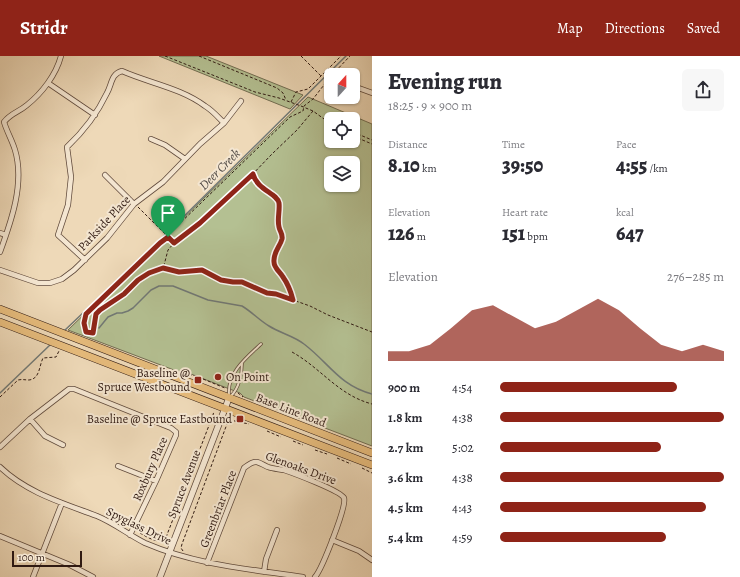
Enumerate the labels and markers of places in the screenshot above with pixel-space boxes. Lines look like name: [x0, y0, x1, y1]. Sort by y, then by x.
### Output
pin: [151, 196, 185, 237]
place label: Baseline @ Spruce Westbound: [98, 365, 191, 395]
place label: On Point: [226, 369, 269, 385]
marker: On Point: [213, 372, 223, 382]
marker: Baseline @ Spruce Westbound: [193, 375, 203, 385]
place label: Baseline @ Spruce Eastbound: [87, 411, 233, 427]
marker: Baseline @ Spruce Eastbound: [235, 414, 245, 424]

